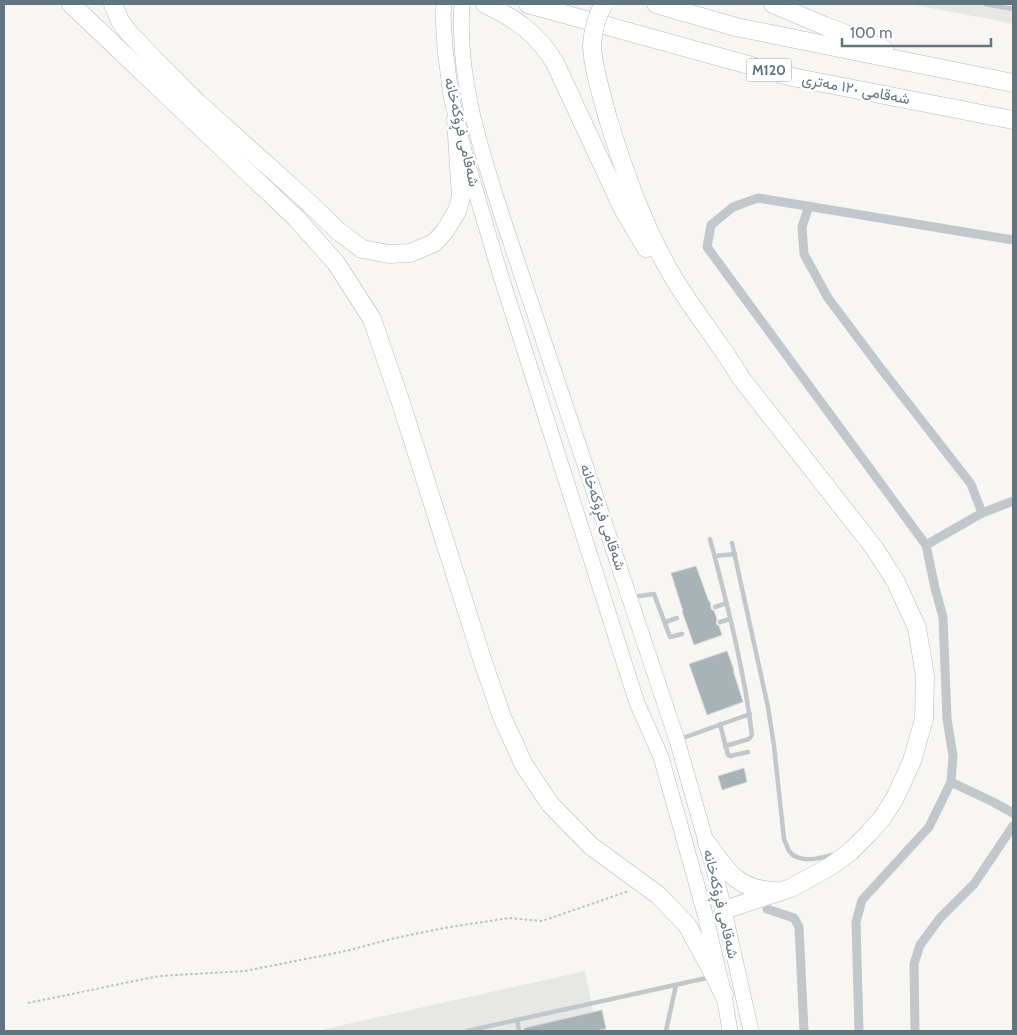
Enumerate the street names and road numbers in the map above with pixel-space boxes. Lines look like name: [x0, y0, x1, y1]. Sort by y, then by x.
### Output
road number: M120: [746, 58, 792, 82]
street label: شەقامی ١٢٠ مەتری: [800, 70, 912, 109]
street label: شەقامی فڕۆکەخانە: [438, 76, 483, 189]
street label: شەقامی فڕۆکەخانە: [573, 461, 630, 574]
street label: شەقامی فڕۆکەخانە: [697, 848, 742, 961]

